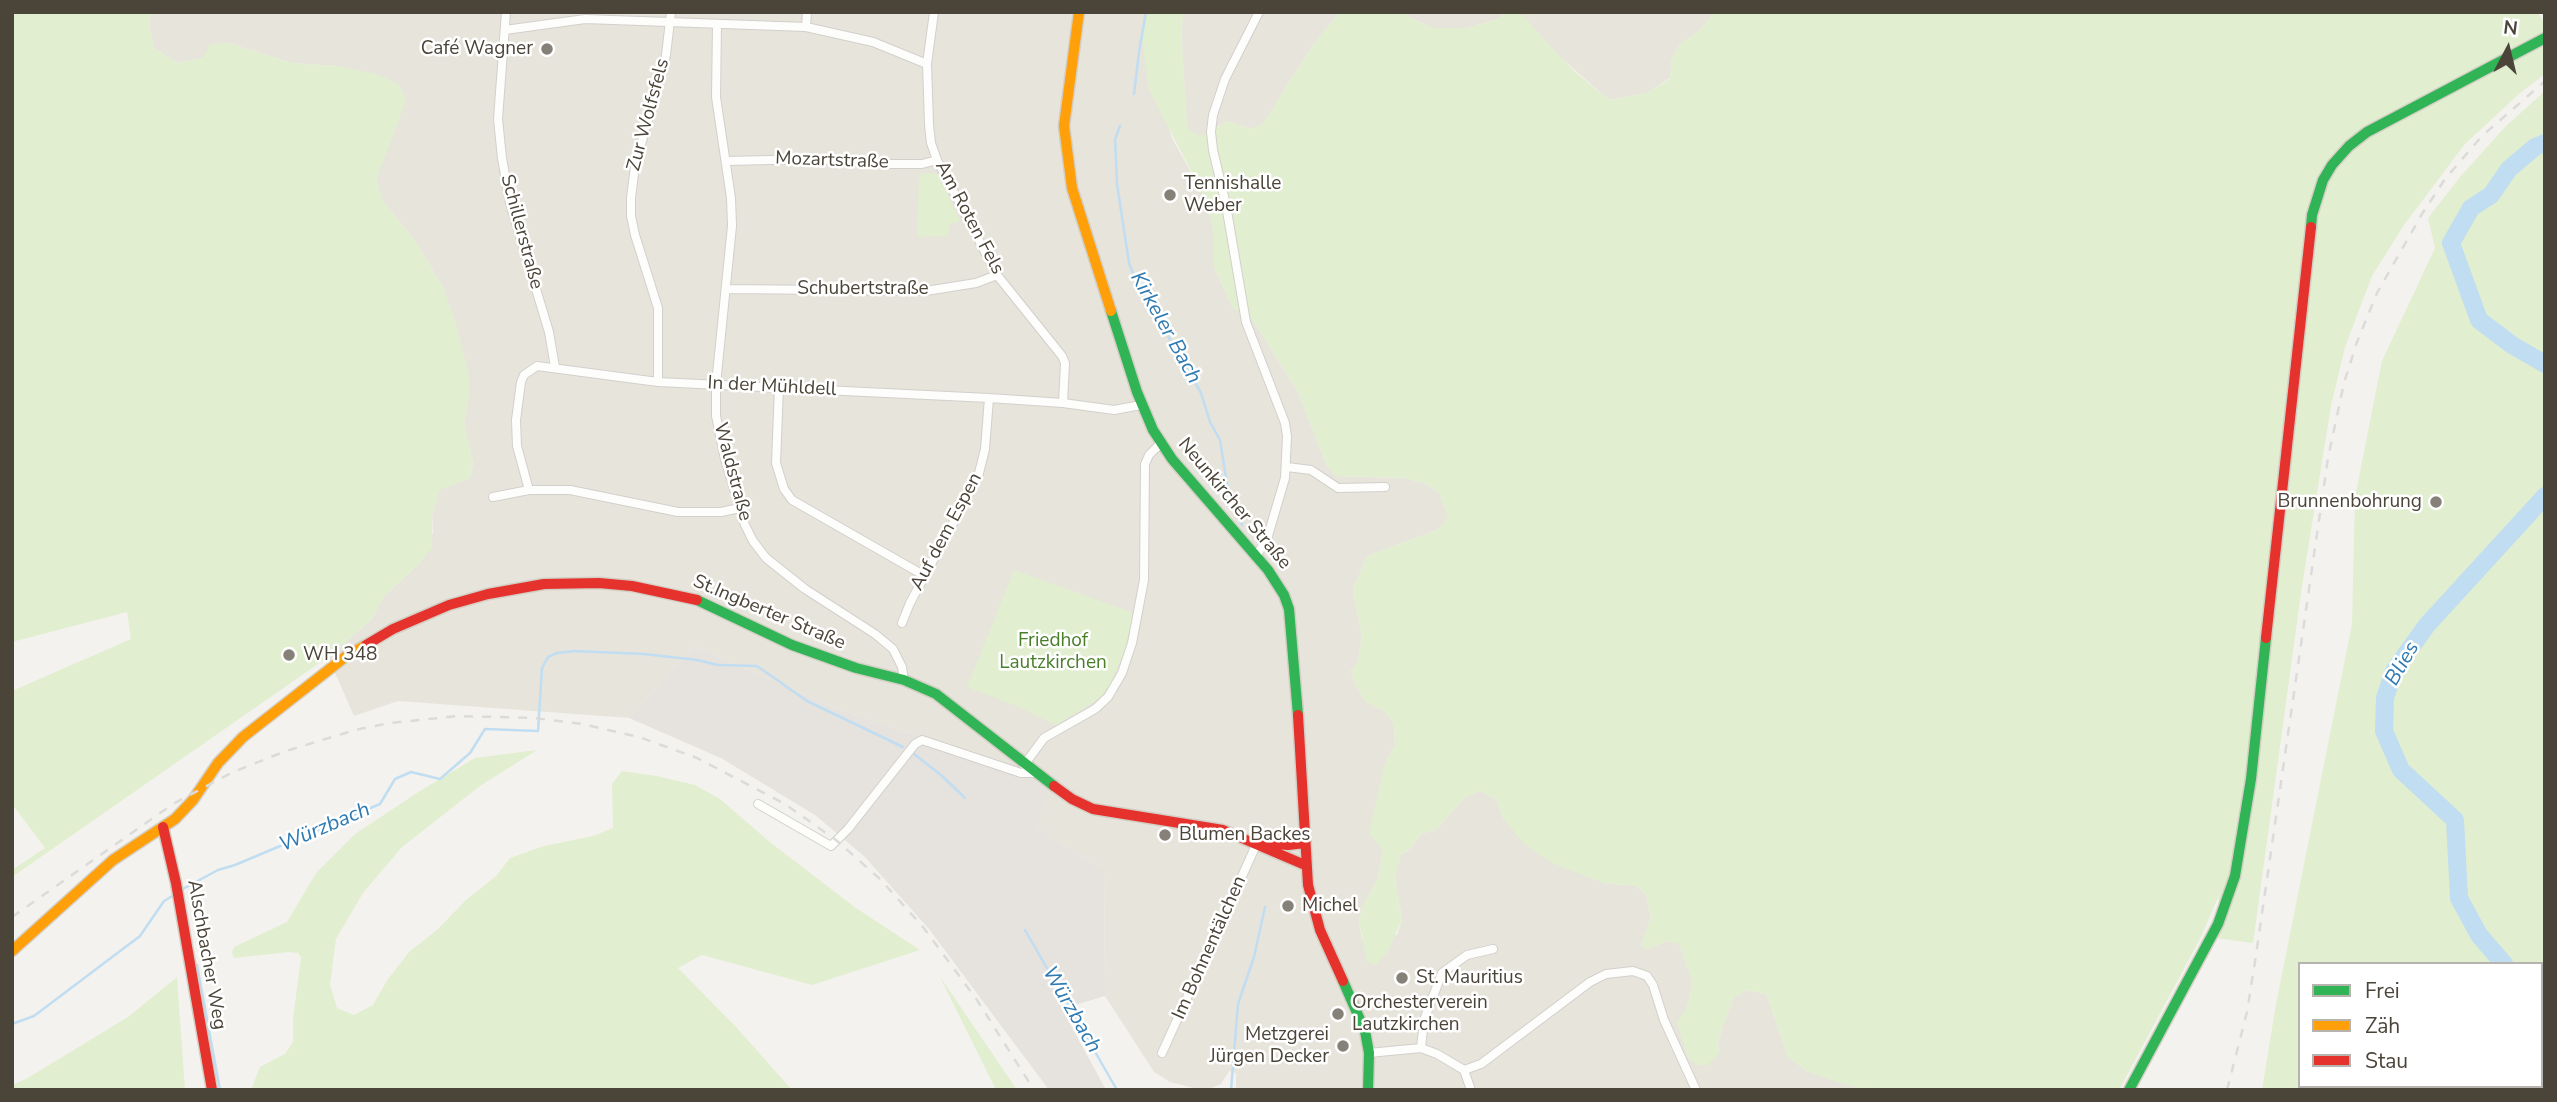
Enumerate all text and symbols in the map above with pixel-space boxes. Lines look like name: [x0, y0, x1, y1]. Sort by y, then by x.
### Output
north arrow: [2473, 14, 2543, 84]
text: N: [2502, 14, 2519, 42]
place label: Café Wagner: [421, 38, 533, 60]
marker: Café Wagner: [539, 41, 555, 57]
street label: Zur Wolfsfels: [623, 56, 675, 174]
street label: Mozartstraße: [775, 148, 889, 174]
street label: Am Roten Fels: [930, 157, 1008, 279]
street label: Schillerstraße: [495, 172, 547, 292]
place label: Tennishalle Weber: [1184, 173, 1281, 217]
marker: Tennishalle Weber: [1162, 187, 1178, 203]
water label: Kirkeler Bach: [1124, 268, 1206, 388]
street label: Schubertstraße: [797, 278, 929, 300]
street label: In der Mühldell: [707, 372, 837, 402]
street label: Waldstraße: [708, 420, 756, 524]
street label: Neunkircher Straße: [1172, 434, 1296, 574]
street label: Auf dem Espen: [906, 469, 988, 595]
place label: Brunnenbohrung: [2277, 491, 2422, 513]
marker: Brunnenbohrung: [2428, 494, 2444, 510]
street label: St.Ingberter Straße: [689, 571, 849, 655]
park label: Friedhof Lautzkirchen: [999, 630, 1107, 674]
water label: Blies: [2380, 638, 2426, 690]
place label: WH 348: [303, 644, 377, 666]
marker: WH 348: [281, 647, 297, 663]
water label: Würzbach: [276, 798, 374, 858]
place label: Blumen Backes: [1179, 824, 1310, 846]
marker: Blumen Backes: [1157, 827, 1173, 843]
street label: Im Bohnentälchen: [1168, 873, 1252, 1023]
street label: Alschbacher Weg: [182, 878, 230, 1032]
place label: Michel: [1302, 895, 1358, 917]
marker: Michel: [1280, 898, 1296, 914]
water label: Würzbach: [1036, 962, 1106, 1058]
legend: [2298, 962, 2543, 1088]
place label: St. Mauritius: [1416, 967, 1523, 989]
marker: St. Mauritius: [1394, 970, 1410, 986]
text: Frei: [2365, 977, 2400, 1005]
place label: Orchesterverein Lautzkirchen: [1352, 992, 1488, 1036]
marker: Orchesterverein Lautzkirchen: [1330, 1006, 1346, 1022]
text: Zäh: [2365, 1012, 2400, 1040]
place label: Metzgerei Jürgen Decker: [1209, 1024, 1329, 1068]
marker: Metzgerei Jürgen Decker: [1335, 1038, 1351, 1054]
text: Stau: [2365, 1047, 2408, 1075]

